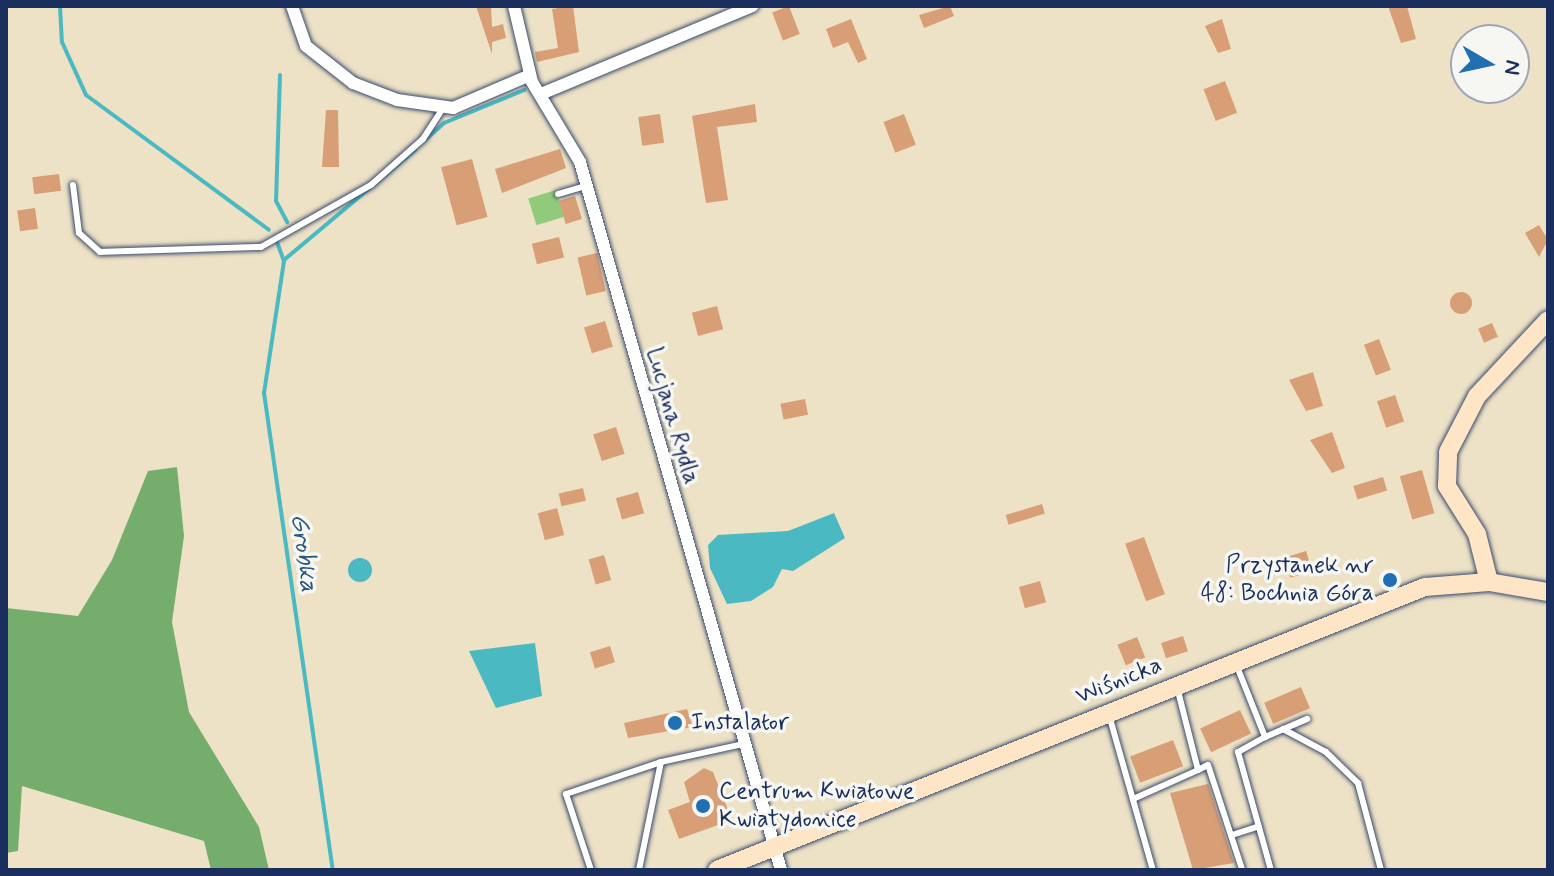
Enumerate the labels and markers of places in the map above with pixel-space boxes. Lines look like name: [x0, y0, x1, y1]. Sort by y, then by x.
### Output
place label: Przystanek nr 48: Bochnia Góra: [1201, 552, 1374, 608]
marker: Przystanek nr 48: Bochnia Góra: [1381, 571, 1399, 589]
place label: Instalator: [691, 709, 789, 737]
marker: Instalator: [666, 714, 684, 732]
place label: Centrum Kwiatowe Kwiatydonice: [719, 778, 917, 834]
marker: Centrum Kwiatowe Kwiatydonice: [694, 797, 712, 815]

